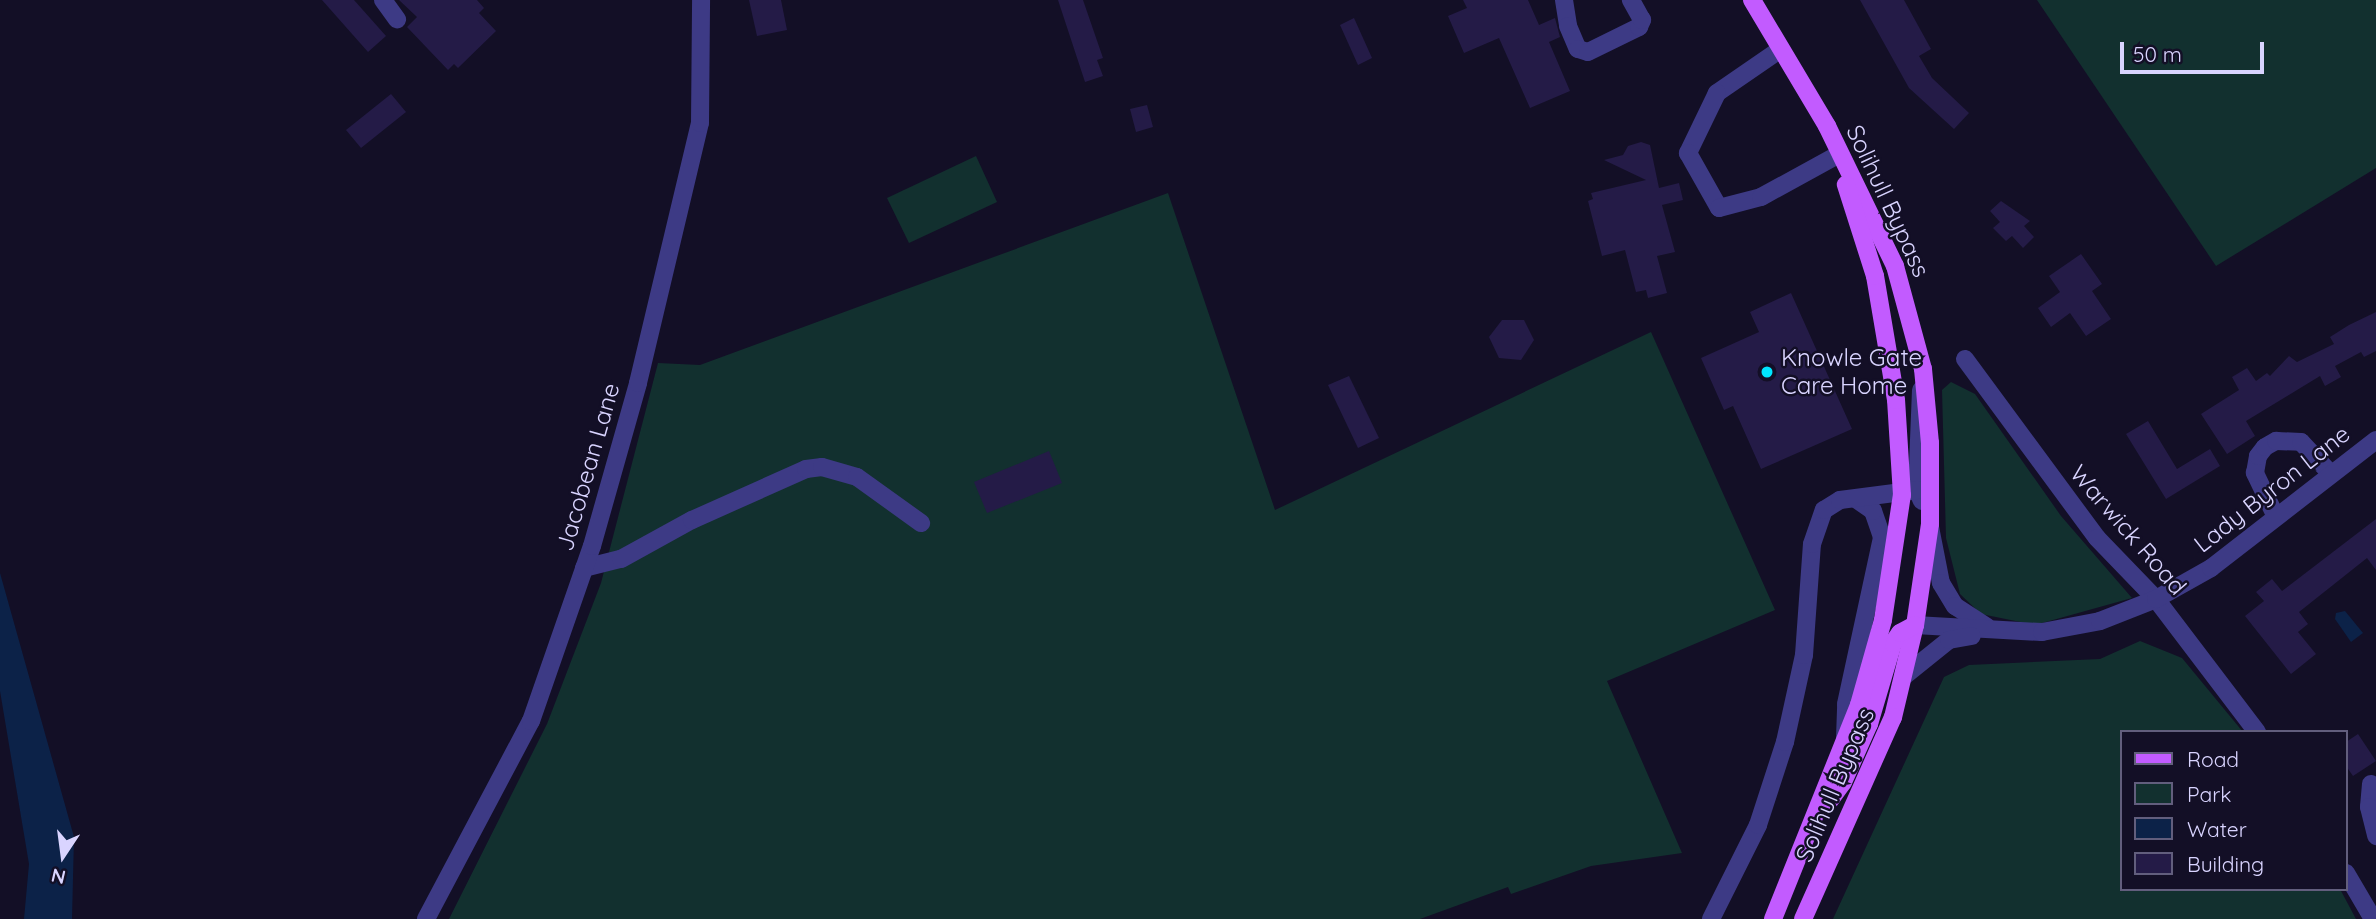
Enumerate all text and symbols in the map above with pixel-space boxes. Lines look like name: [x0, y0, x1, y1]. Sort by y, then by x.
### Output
scale bar: [2124, 28, 2268, 72]
text: 50 m: [2133, 41, 2182, 67]
street label: Solihull Bypass: [1840, 120, 1936, 282]
place label: Knowle Gate Care Home: [1781, 344, 1922, 400]
marker: Knowle Gate Care Home: [1759, 364, 1775, 380]
street label: Jacobean Lane: [550, 380, 626, 554]
street label: Lady Byron Lane: [2188, 419, 2356, 559]
street label: Warwick Road: [2064, 459, 2192, 601]
street label: Solihull Bypass: [1790, 704, 1880, 866]
legend: [2120, 730, 2348, 891]
text: Road: [2187, 746, 2239, 772]
text: Park: [2187, 781, 2231, 807]
text: Water: [2187, 816, 2247, 842]
north arrow: [28, 821, 98, 891]
text: Building: [2187, 851, 2264, 877]
text: N: [49, 863, 68, 890]

